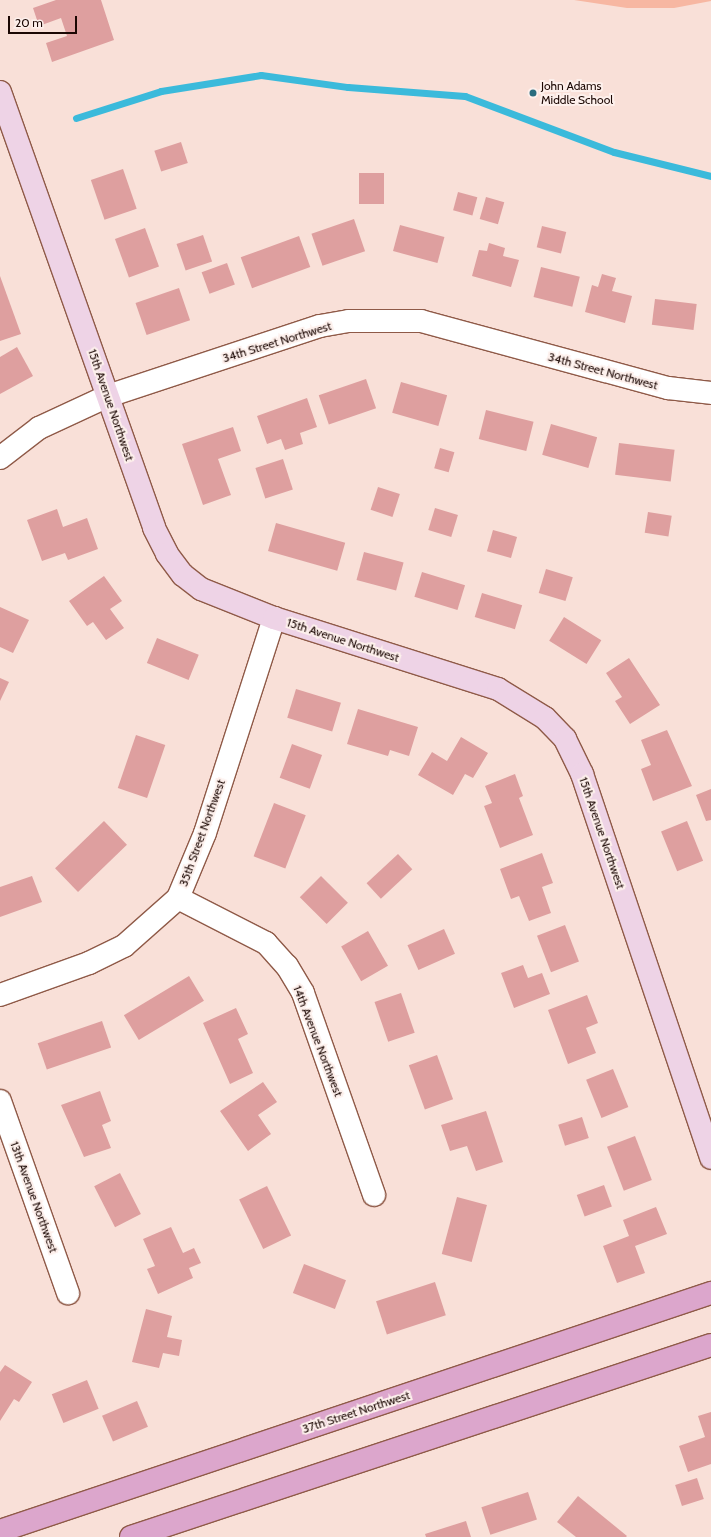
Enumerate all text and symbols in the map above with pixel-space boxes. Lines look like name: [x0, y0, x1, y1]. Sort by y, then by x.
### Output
scale bar: [10, 8, 79, 34]
text: 20 m: [15, 15, 43, 30]
place label: John Adams Middle School: [541, 79, 613, 107]
marker: John Adams Middle School: [528, 88, 538, 98]
street label: 34th Street Northwest: [221, 319, 333, 365]
street label: 15th Avenue Northwest: [85, 347, 137, 463]
street label: 34th Street Northwest: [546, 349, 660, 393]
street label: 15th Avenue Northwest: [285, 615, 401, 665]
street label: 15th Avenue Northwest: [576, 775, 628, 891]
street label: 35th Street Northwest: [176, 778, 228, 888]
street label: 14th Avenue Northwest: [290, 983, 346, 1099]
street label: 13th Avenue Northwest: [7, 1139, 61, 1255]
street label: 37th Street Northwest: [300, 1388, 412, 1436]

